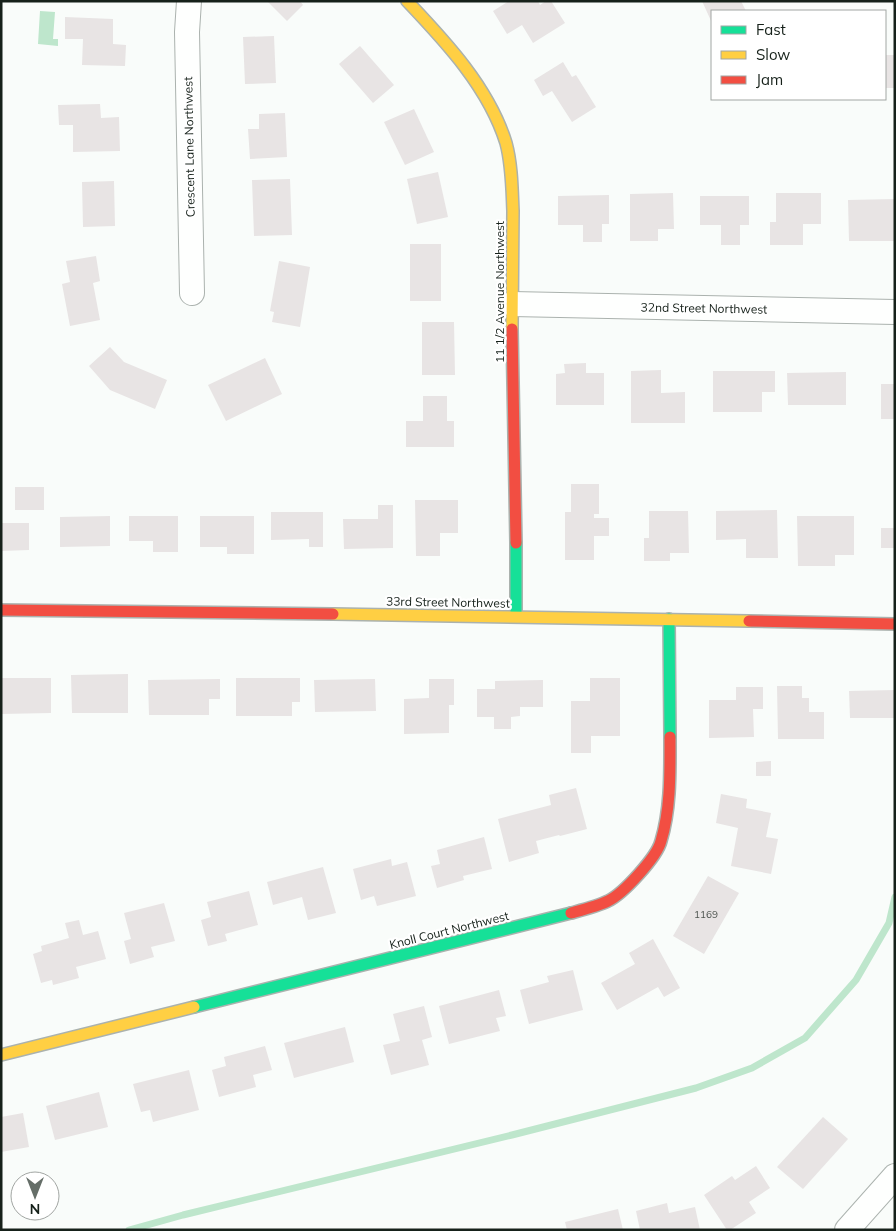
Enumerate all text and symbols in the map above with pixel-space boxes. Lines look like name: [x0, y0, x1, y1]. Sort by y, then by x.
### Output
legend: [711, 10, 886, 100]
text: Fast: [756, 20, 786, 39]
text: Slow: [756, 45, 790, 64]
text: Jam: [756, 70, 783, 89]
street label: Crescent Lane Northwest: [180, 77, 198, 217]
street label: 11 1/2 Avenue Northwest: [492, 221, 507, 363]
street label: 32nd Street Northwest: [641, 299, 767, 317]
street label: 33rd Street Northwest: [386, 593, 510, 611]
street label: Knoll Court Northwest: [388, 908, 510, 952]
house number: 1169: [694, 908, 718, 921]
north arrow: [10, 1171, 60, 1221]
text: N: [30, 1200, 40, 1218]

